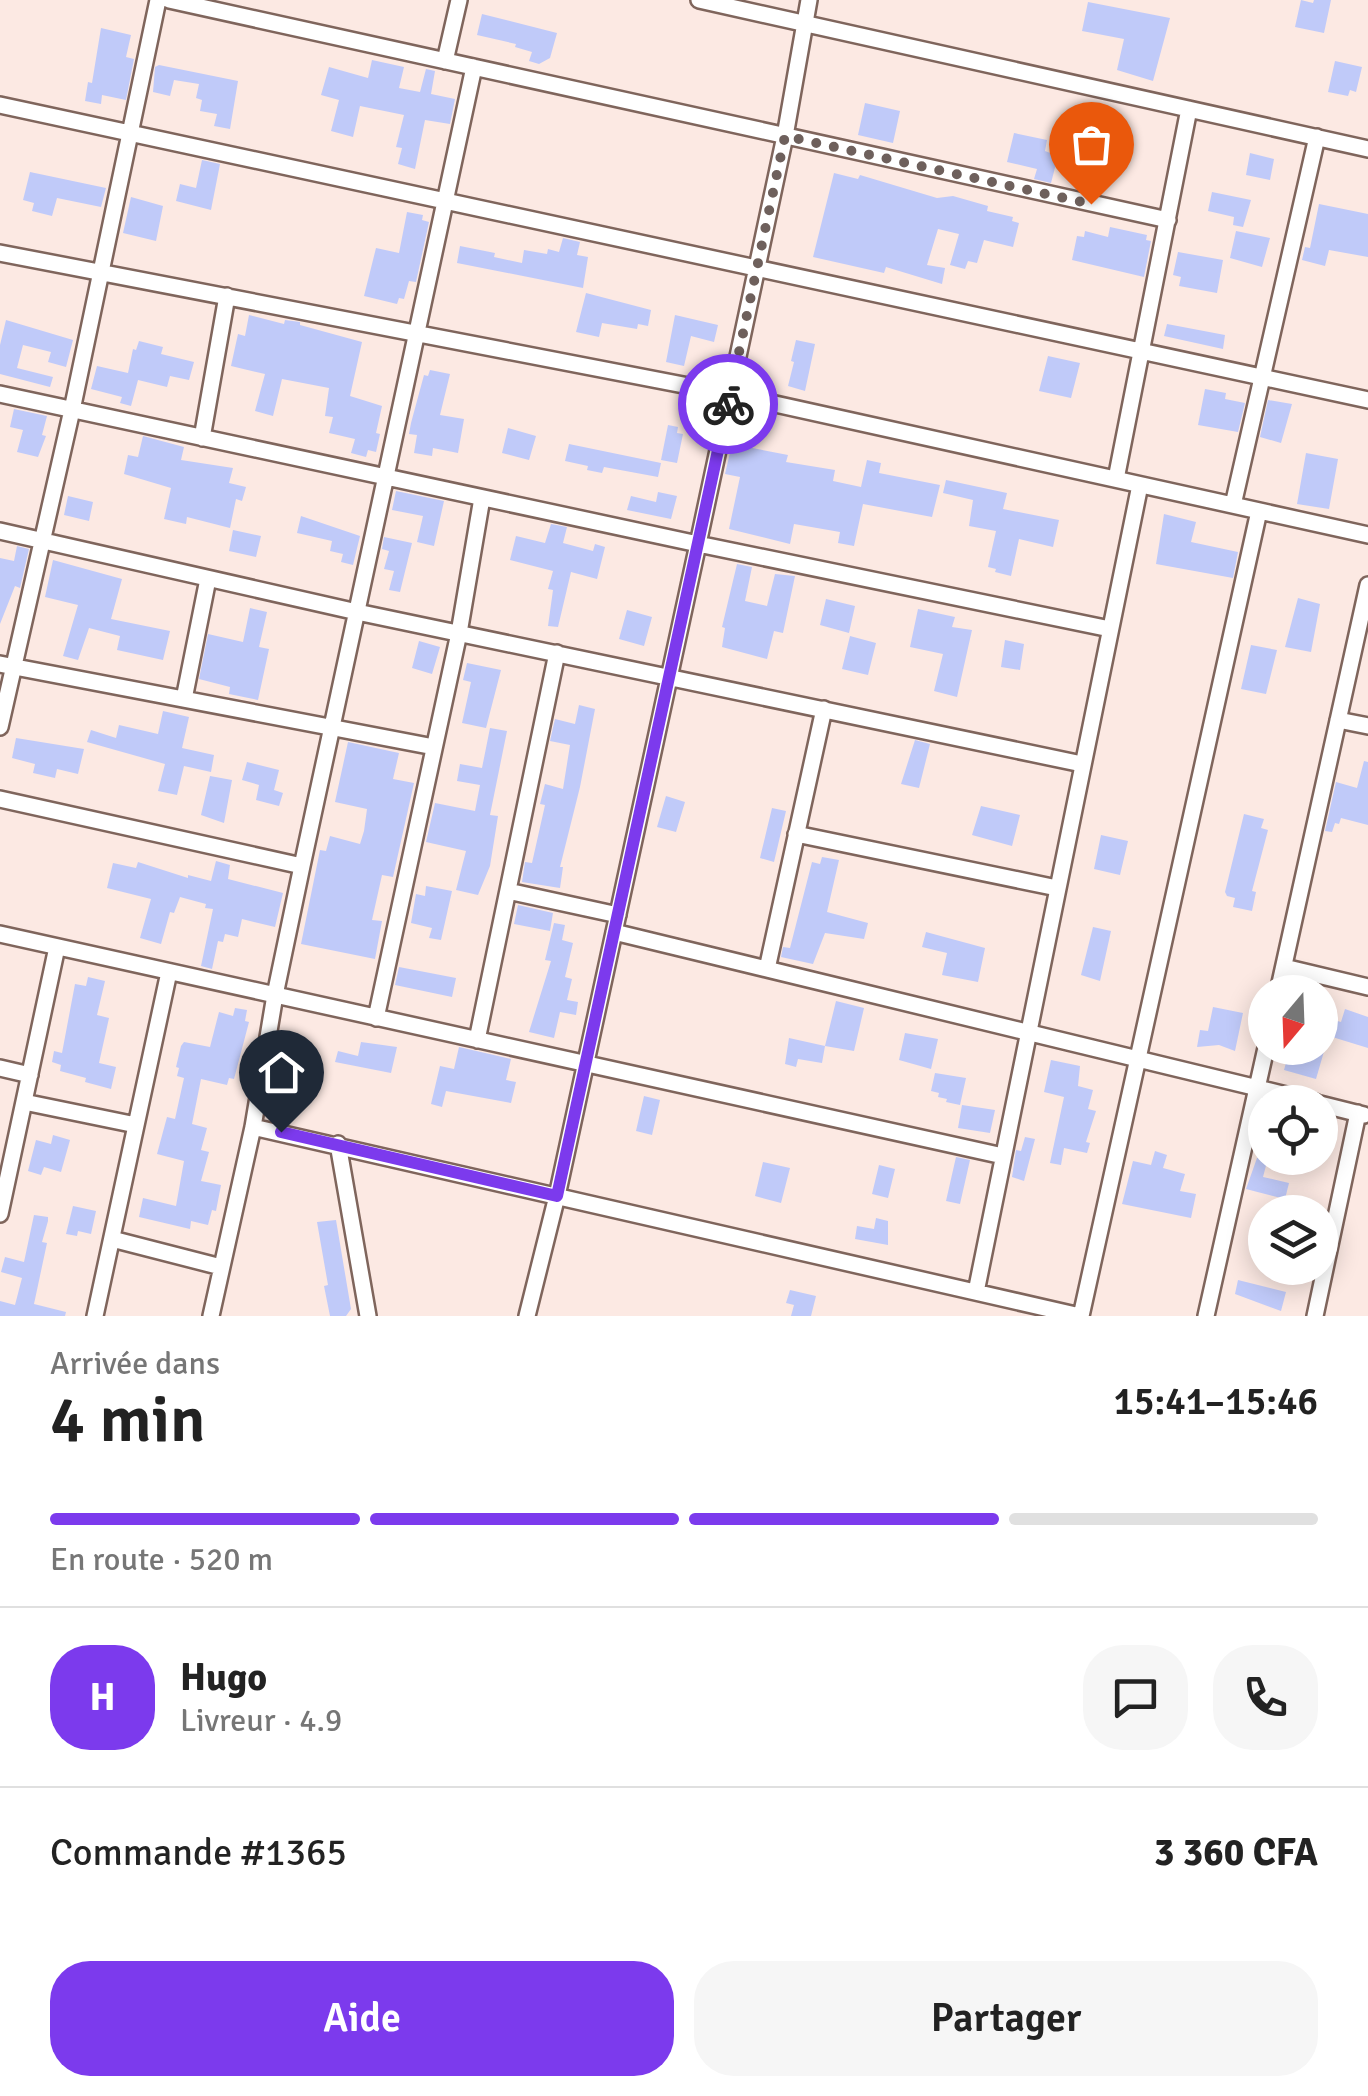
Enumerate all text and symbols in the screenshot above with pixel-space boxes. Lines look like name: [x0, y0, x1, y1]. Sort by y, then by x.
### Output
pin: [1049, 102, 1134, 205]
icon: bag: [1064, 117, 1119, 172]
courier: [678, 354, 778, 454]
icon: bike: [701, 377, 756, 432]
north arrow: [1248, 975, 1338, 1065]
map controls: [1248, 975, 1338, 1285]
pin: [239, 1030, 324, 1133]
icon: home: [254, 1045, 309, 1100]
button: locate: [1248, 1085, 1338, 1175]
button: layers: [1248, 1195, 1338, 1285]
text: Arrivée dans: [50, 1344, 220, 1383]
text: 15:41–15:46: [1113, 1378, 1318, 1425]
text: 4 min: [50, 1380, 206, 1460]
text: En route · 520 m: [50, 1540, 273, 1579]
button: chat: [1083, 1645, 1188, 1750]
button: phone: [1213, 1645, 1318, 1750]
text: Hugo: [180, 1654, 267, 1701]
text: H: [89, 1674, 116, 1721]
text: Livreur · 4.9: [180, 1701, 342, 1740]
text: Commande #1365: [50, 1829, 347, 1876]
text: 3 360 CFA: [1154, 1829, 1318, 1876]
button: Aide: [50, 1961, 674, 2076]
button: Partager: [694, 1961, 1318, 2076]

